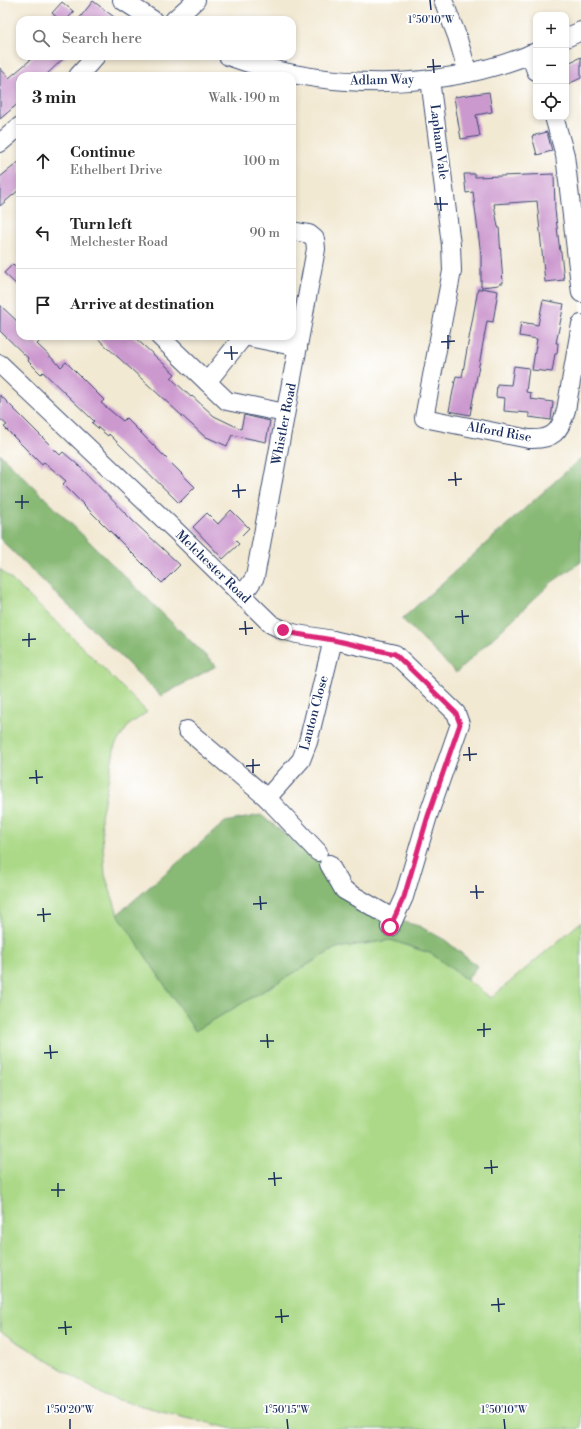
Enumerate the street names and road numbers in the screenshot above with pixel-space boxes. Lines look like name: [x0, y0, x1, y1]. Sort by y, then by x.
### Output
street label: Adlam Way: [349, 71, 415, 89]
street label: Lapham Vale: [426, 103, 452, 181]
street label: Whistler Road: [268, 381, 300, 467]
street label: Alford Rise: [464, 418, 533, 446]
street label: Melchester Road: [172, 527, 254, 607]
street label: Lauton Close: [296, 673, 332, 752]

